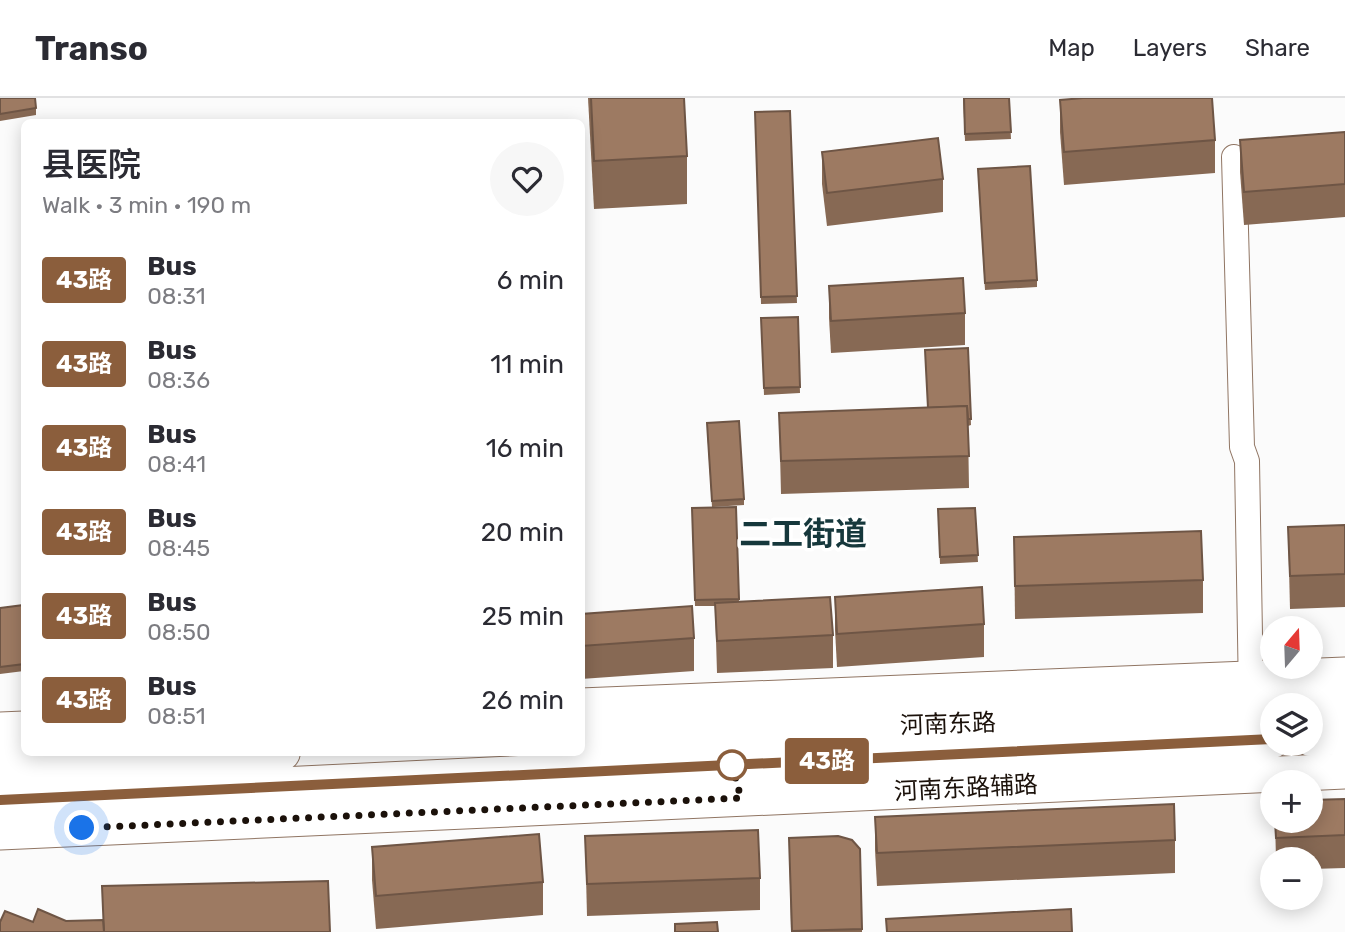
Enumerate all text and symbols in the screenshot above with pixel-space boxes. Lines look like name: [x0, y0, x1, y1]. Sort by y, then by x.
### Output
text: Transo: [35, 29, 148, 68]
text: Map: [1048, 34, 1095, 62]
text: Layers: [1133, 34, 1207, 62]
text: Share: [1245, 34, 1310, 62]
button: heart: [490, 142, 564, 216]
text: 县医院: [42, 145, 141, 184]
text: Walk · 3 min · 190 m: [42, 191, 251, 219]
text: Bus: [147, 251, 197, 282]
text: 6 min: [497, 265, 564, 296]
text: 43路: [56, 266, 112, 294]
text: 08:31: [147, 282, 206, 310]
text: Bus: [147, 335, 197, 366]
text: 11 min: [490, 349, 564, 380]
text: 43路: [56, 350, 112, 378]
text: 08:36: [147, 366, 210, 394]
text: Bus: [147, 419, 197, 450]
text: 16 min: [486, 433, 564, 464]
text: 43路: [56, 434, 112, 462]
text: 08:41: [147, 450, 206, 478]
text: Bus: [147, 503, 197, 534]
district label: 二工街道: [739, 515, 867, 553]
text: 20 min: [481, 517, 564, 548]
text: 43路: [56, 518, 112, 546]
text: 08:45: [147, 534, 210, 562]
text: Bus: [147, 587, 197, 618]
text: 25 min: [482, 601, 564, 632]
text: 43路: [56, 602, 112, 630]
north arrow: [1260, 616, 1323, 679]
map controls: [1260, 616, 1323, 910]
text: 08:50: [147, 618, 211, 646]
text: Bus: [147, 671, 197, 702]
text: 26 min: [482, 685, 564, 716]
text: 43路: [56, 686, 112, 714]
button: layers: [1260, 693, 1323, 756]
text: 08:51: [147, 702, 206, 730]
street label: 河南东路: [900, 708, 996, 740]
line badge: 43路: [787, 738, 867, 784]
text: 43路: [799, 747, 855, 775]
unlabelled marker: [717, 750, 747, 780]
street label: 河南东路辅路: [893, 770, 1039, 806]
button: +: [1260, 770, 1323, 833]
your location: [64, 810, 99, 845]
button: −: [1260, 847, 1323, 910]

